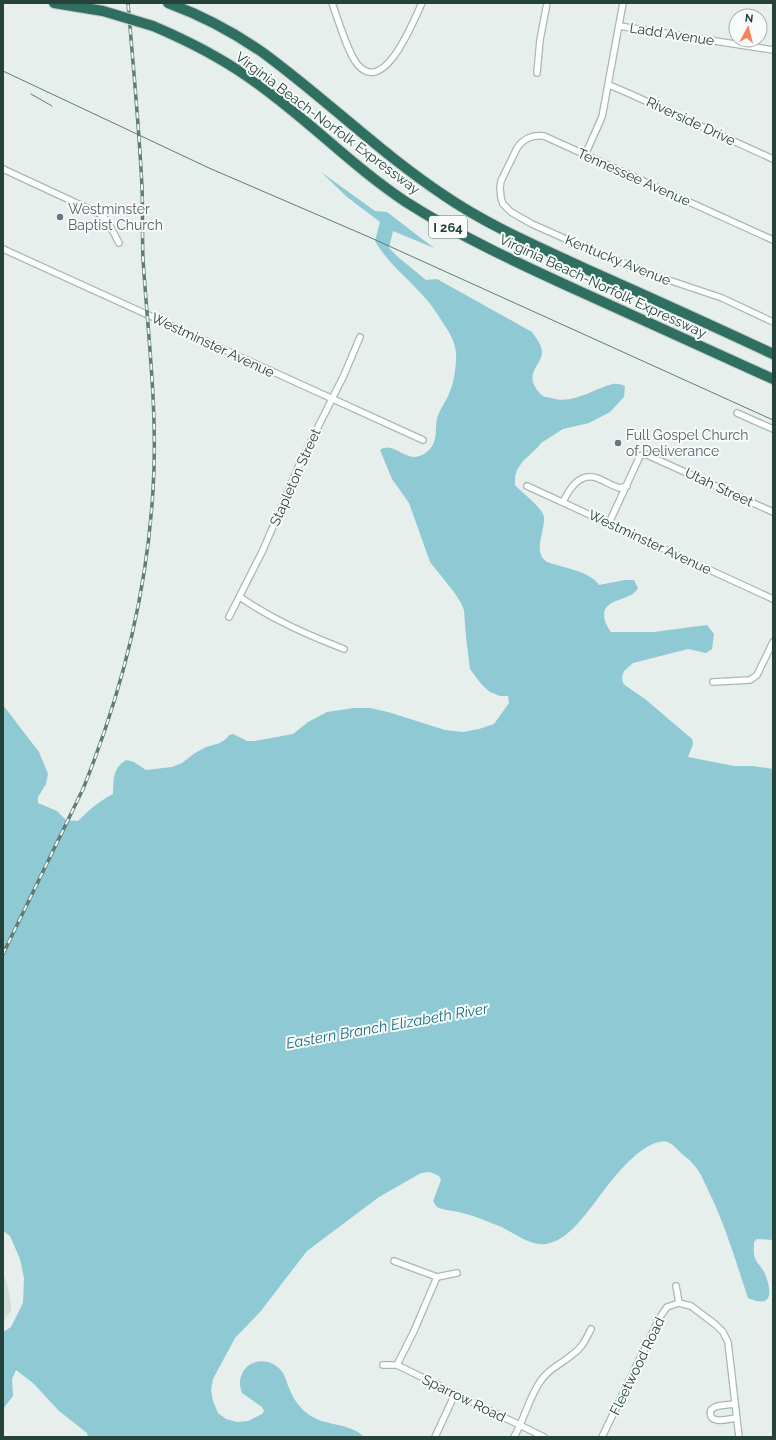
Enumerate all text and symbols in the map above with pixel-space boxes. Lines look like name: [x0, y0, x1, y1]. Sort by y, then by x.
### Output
north arrow: [728, 8, 768, 48]
text: N: [744, 12, 754, 26]
street label: Ladd Avenue: [629, 19, 715, 49]
street label: Virginia Beach-Norfolk Expressway: [233, 48, 424, 198]
street label: Riverside Drive: [644, 93, 738, 149]
street label: Tennessee Avenue: [575, 145, 693, 209]
place label: Westminster Baptist Church: [68, 201, 163, 233]
marker: Westminster Baptist Church: [55, 212, 65, 222]
road number: I 264: [429, 216, 467, 238]
street label: Virginia Beach-Norfolk Expressway: [497, 231, 709, 341]
street label: Kentucky Avenue: [563, 232, 673, 288]
street label: Westminster Avenue: [149, 309, 277, 381]
street label: Stapleton Street: [266, 426, 324, 528]
place label: Full Gospel Church of Deliverance: [626, 427, 748, 459]
marker: Full Gospel Church of Deliverance: [613, 438, 623, 448]
street label: Utah Street: [682, 464, 756, 510]
street label: Westminster Avenue: [586, 506, 714, 578]
water label: Eastern Branch Elizabeth River: [285, 999, 490, 1053]
street label: Fleetwood Road: [606, 1315, 668, 1417]
street label: Sparrow Road: [420, 1371, 508, 1425]

